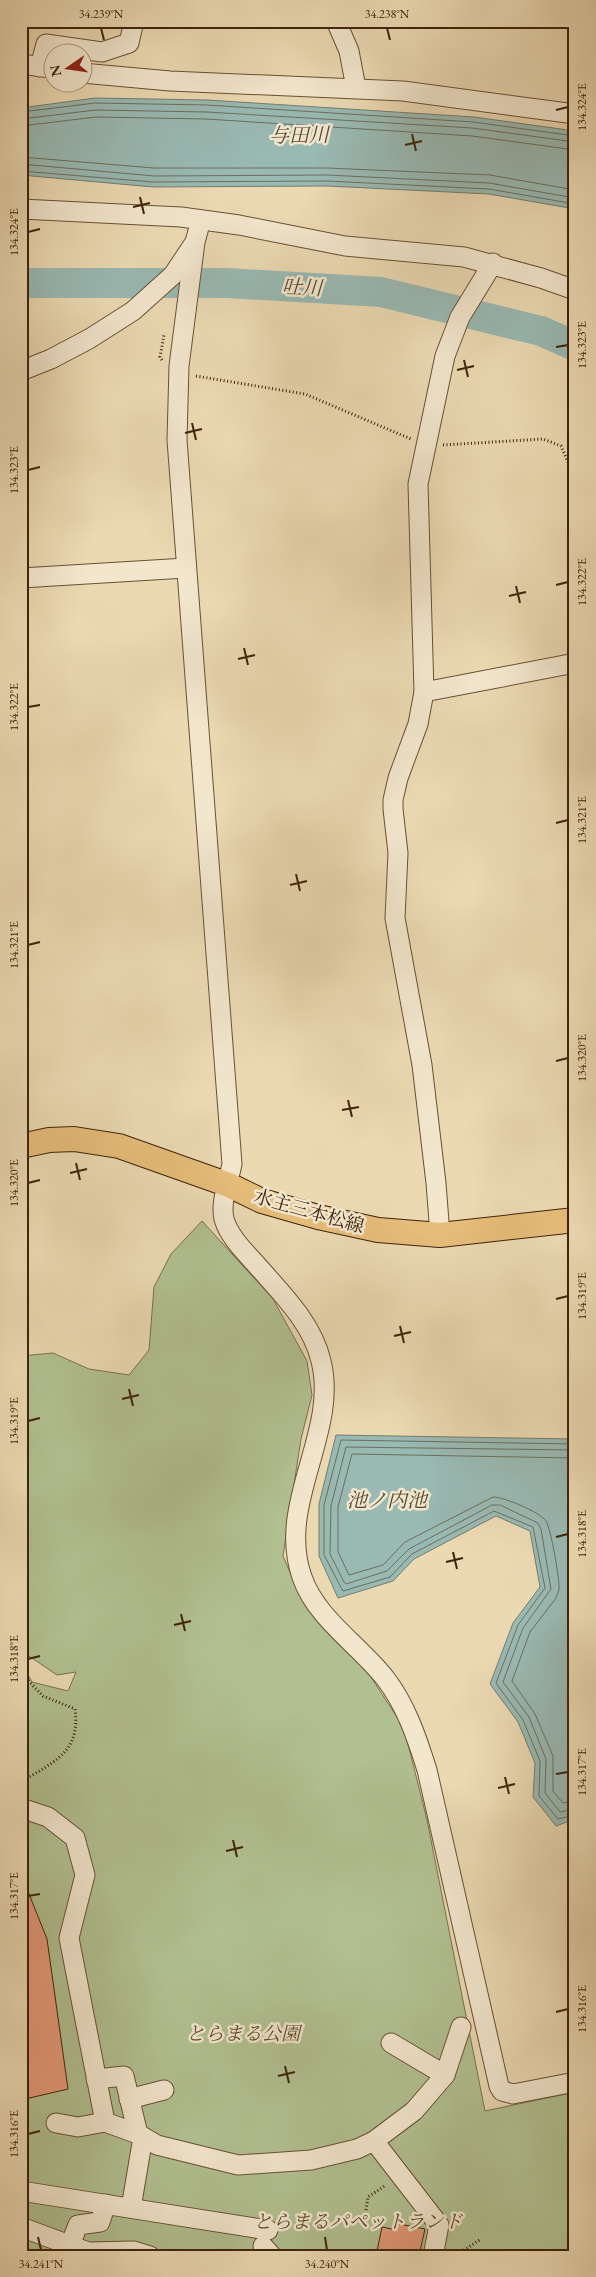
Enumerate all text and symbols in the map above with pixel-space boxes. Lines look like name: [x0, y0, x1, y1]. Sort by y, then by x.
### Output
text: 34.239°N: [79, 6, 124, 22]
text: 34.238°N: [365, 6, 410, 22]
north arrow: [42, 42, 92, 92]
text: N: [45, 63, 65, 78]
text: 134.324°E: [574, 83, 590, 131]
water label: 与田川: [269, 121, 331, 149]
text: 134.324°E: [6, 208, 22, 256]
water label: 吐川: [281, 273, 325, 301]
text: 134.323°E: [574, 321, 590, 369]
text: 134.323°E: [6, 446, 22, 494]
text: 134.322°E: [574, 558, 590, 606]
text: 134.322°E: [6, 683, 22, 731]
text: 134.321°E: [574, 796, 590, 844]
text: 134.321°E: [6, 921, 22, 969]
text: 134.320°E: [574, 1034, 590, 1082]
text: 134.320°E: [6, 1159, 22, 1207]
street label: 水主三本松線: [251, 1183, 367, 1239]
text: 134.319°E: [574, 1272, 590, 1320]
text: 134.319°E: [6, 1397, 22, 1445]
water label: 池ノ内池: [347, 1487, 429, 1513]
text: 134.318°E: [574, 1510, 590, 1558]
text: 134.318°E: [6, 1635, 22, 1683]
text: 134.317°E: [574, 1748, 590, 1796]
text: 134.317°E: [6, 1872, 22, 1920]
text: 134.316°E: [574, 1985, 590, 2033]
park label: とらまる公園: [186, 2021, 303, 2046]
text: 134.316°E: [6, 2110, 22, 2158]
park label: とらまるパペットランド: [253, 2209, 463, 2234]
text: 34.241°N: [19, 2256, 64, 2272]
text: 34.240°N: [305, 2256, 350, 2272]

